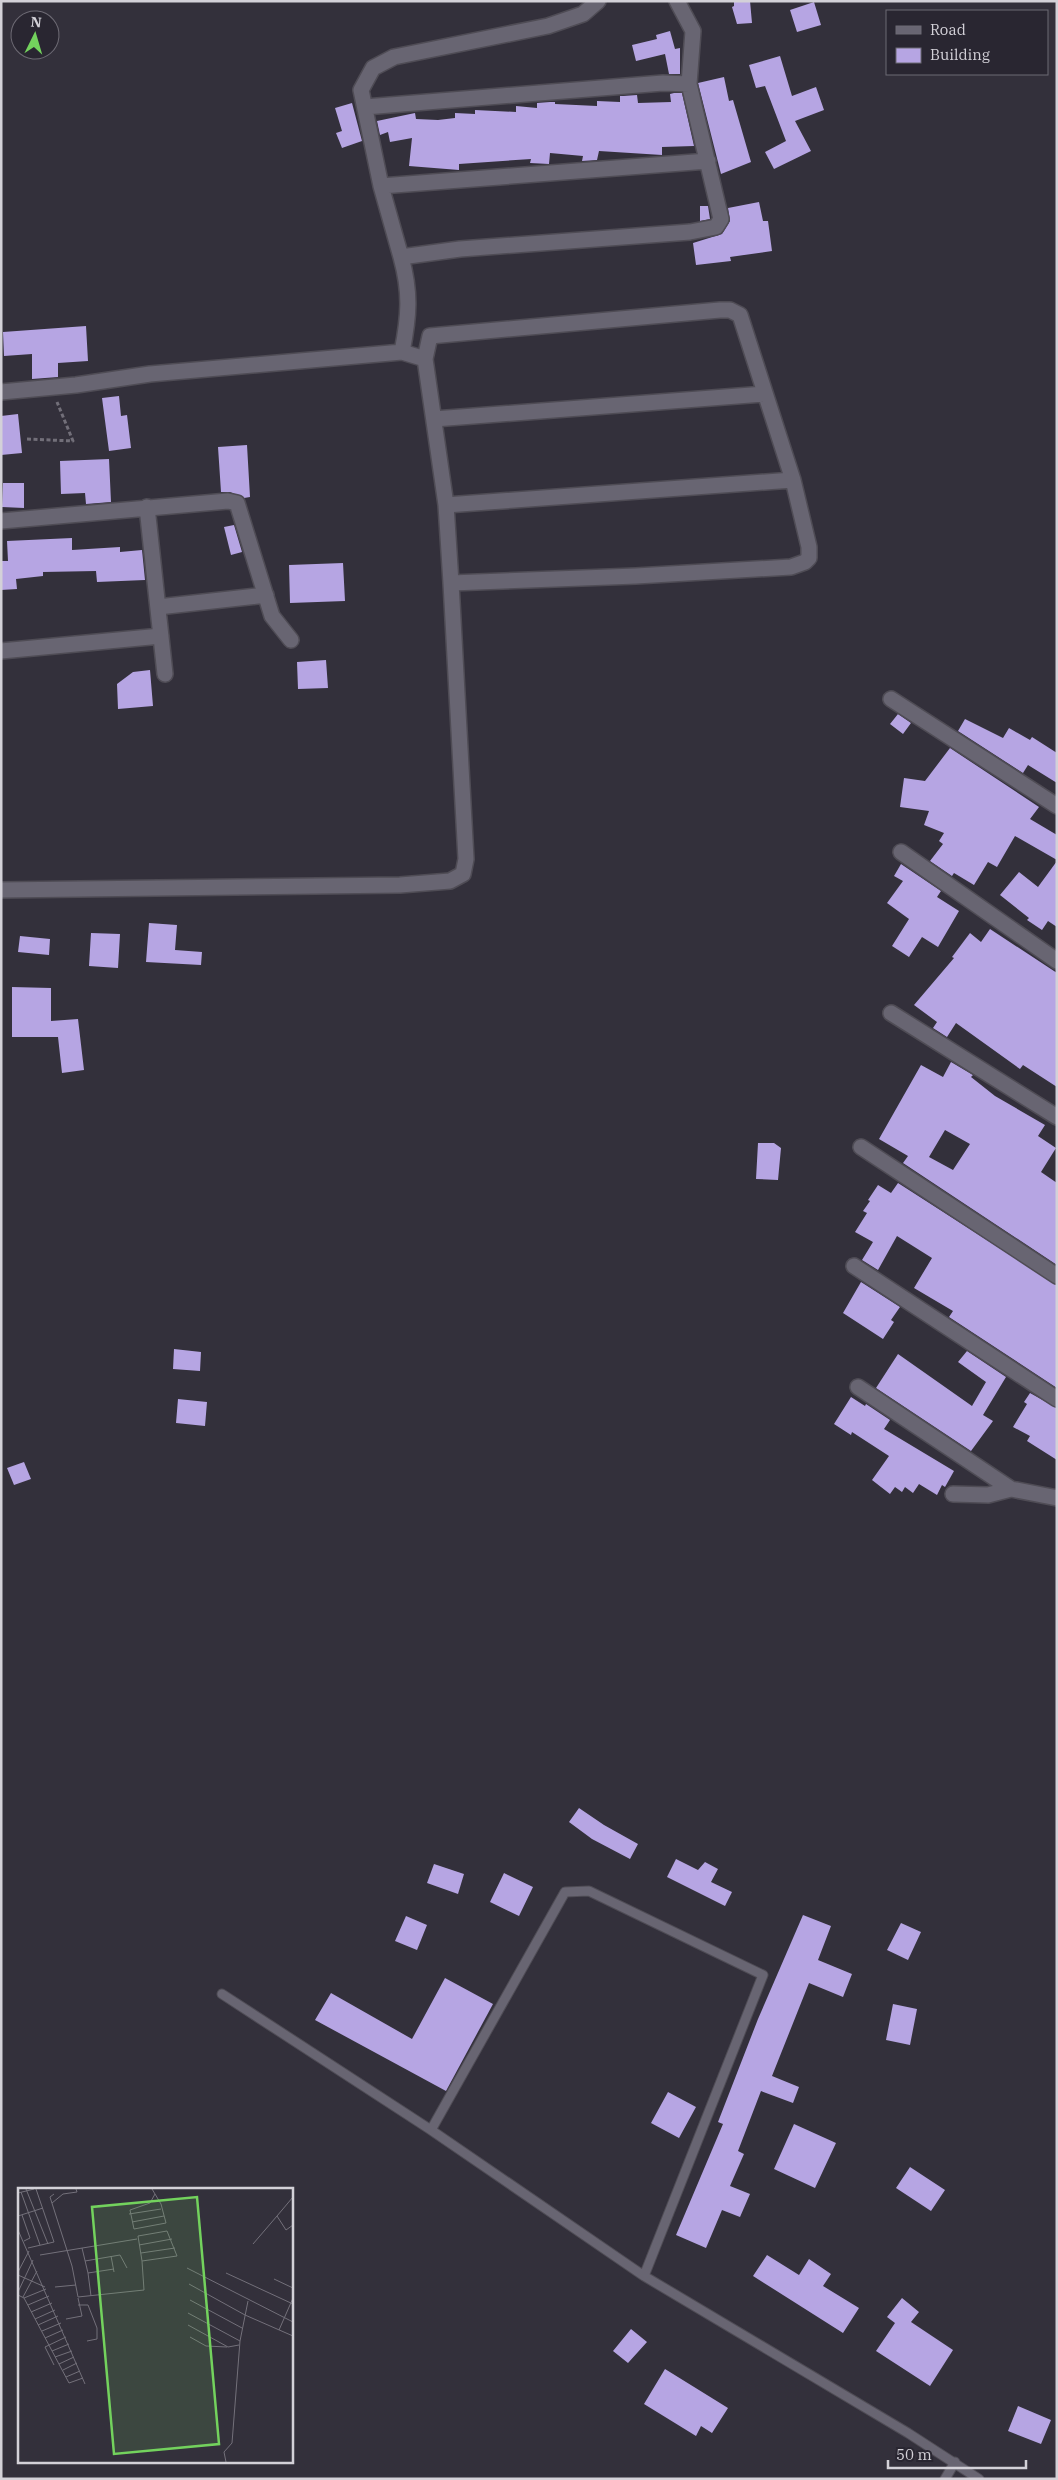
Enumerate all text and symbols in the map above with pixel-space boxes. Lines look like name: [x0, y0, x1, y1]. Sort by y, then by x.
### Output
north arrow: [10, 10, 60, 60]
legend: [886, 10, 1048, 75]
text: N: [30, 13, 42, 31]
text: Road: [930, 20, 966, 39]
text: Building: [930, 45, 990, 64]
inset map: [18, 2188, 292, 2462]
scale bar: [888, 2438, 1026, 2470]
text: 50 m: [896, 2445, 932, 2464]

